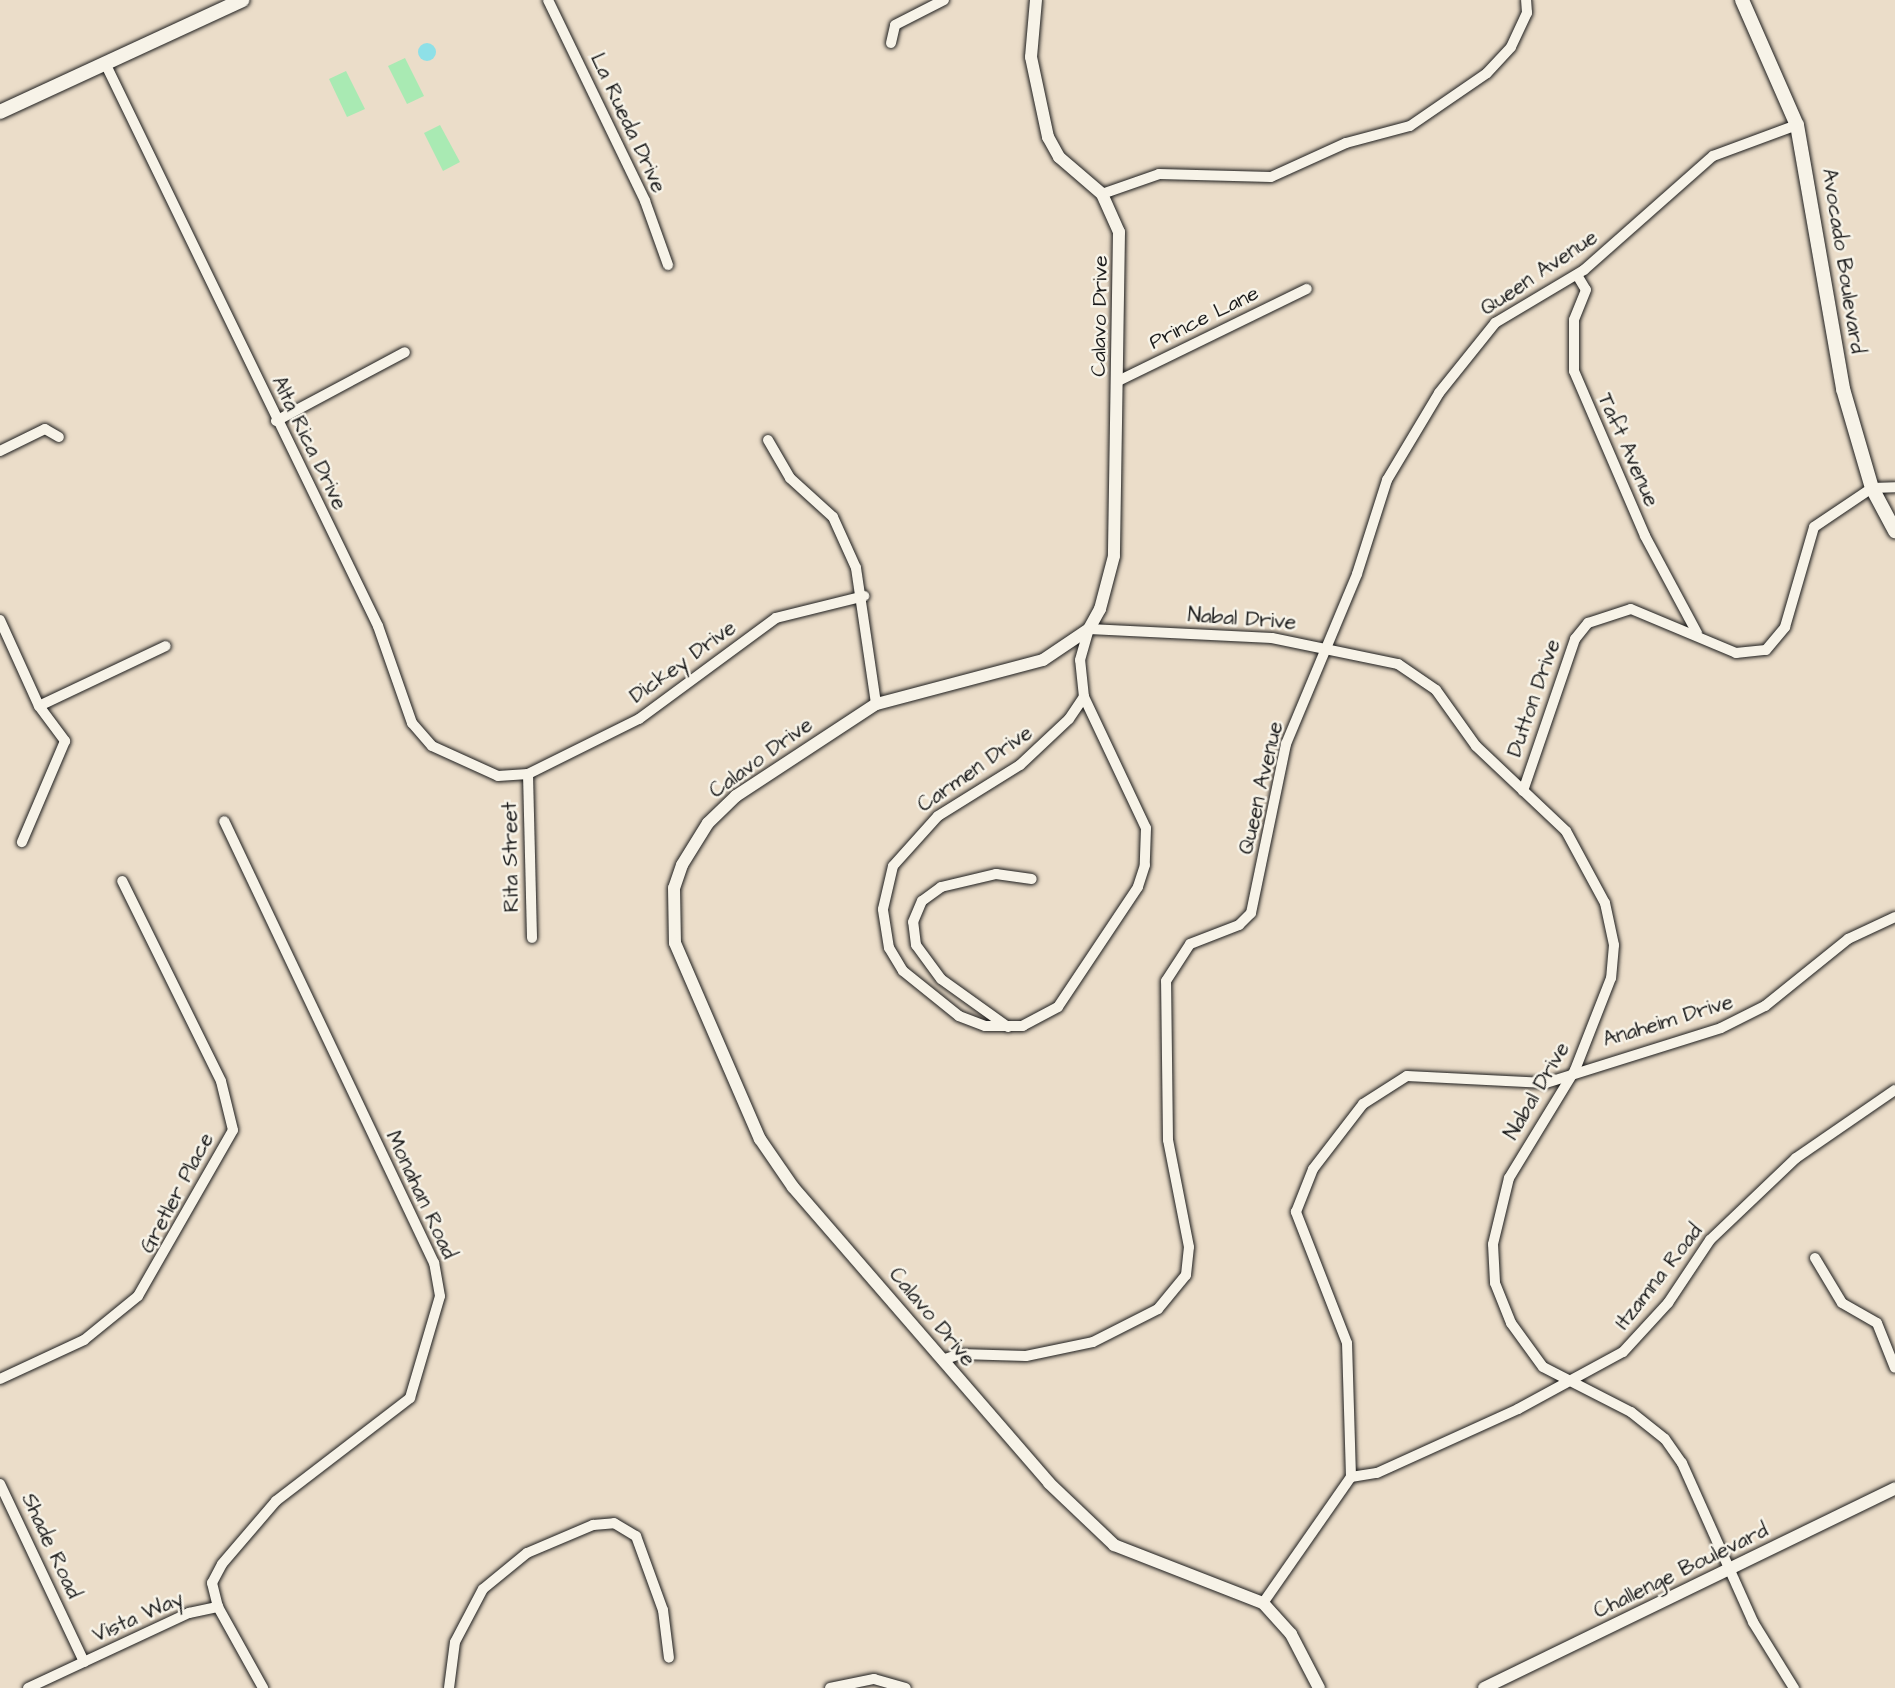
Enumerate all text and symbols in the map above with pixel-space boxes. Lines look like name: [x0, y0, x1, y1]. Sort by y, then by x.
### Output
street label: La Rueda Drive: [585, 49, 671, 197]
street label: Avocado Boulevard: [1816, 167, 1870, 355]
street label: Queen Avenue: [1476, 225, 1602, 321]
street label: Calavo Drive: [1086, 255, 1114, 377]
street label: Prince Lane: [1145, 281, 1263, 355]
street label: Alta Rica Drive: [266, 372, 352, 514]
street label: Taft Avenue: [1592, 389, 1664, 511]
street label: Nabal Drive: [1187, 603, 1297, 635]
street label: Dickey Drive: [625, 615, 741, 709]
street label: Dutton Drive: [1502, 636, 1566, 760]
street label: Calavo Drive: [705, 712, 817, 804]
street label: Queen Avenue: [1233, 719, 1289, 857]
street label: Carmen Drive: [913, 720, 1037, 818]
street label: Rita Street: [497, 802, 525, 912]
street label: Anaheim Drive: [1600, 989, 1736, 1053]
street label: Nabal Drive: [1499, 1038, 1575, 1144]
street label: Monahan Road: [380, 1127, 462, 1263]
street label: Gretler Place: [135, 1129, 219, 1257]
street label: Itzamna Road: [1610, 1219, 1708, 1335]
street label: Calavo Drive: [883, 1262, 981, 1372]
street label: Shade Road: [16, 1489, 86, 1603]
street label: Challenge Boulevard: [1590, 1518, 1772, 1624]
street label: Vista Way: [89, 1586, 187, 1648]

